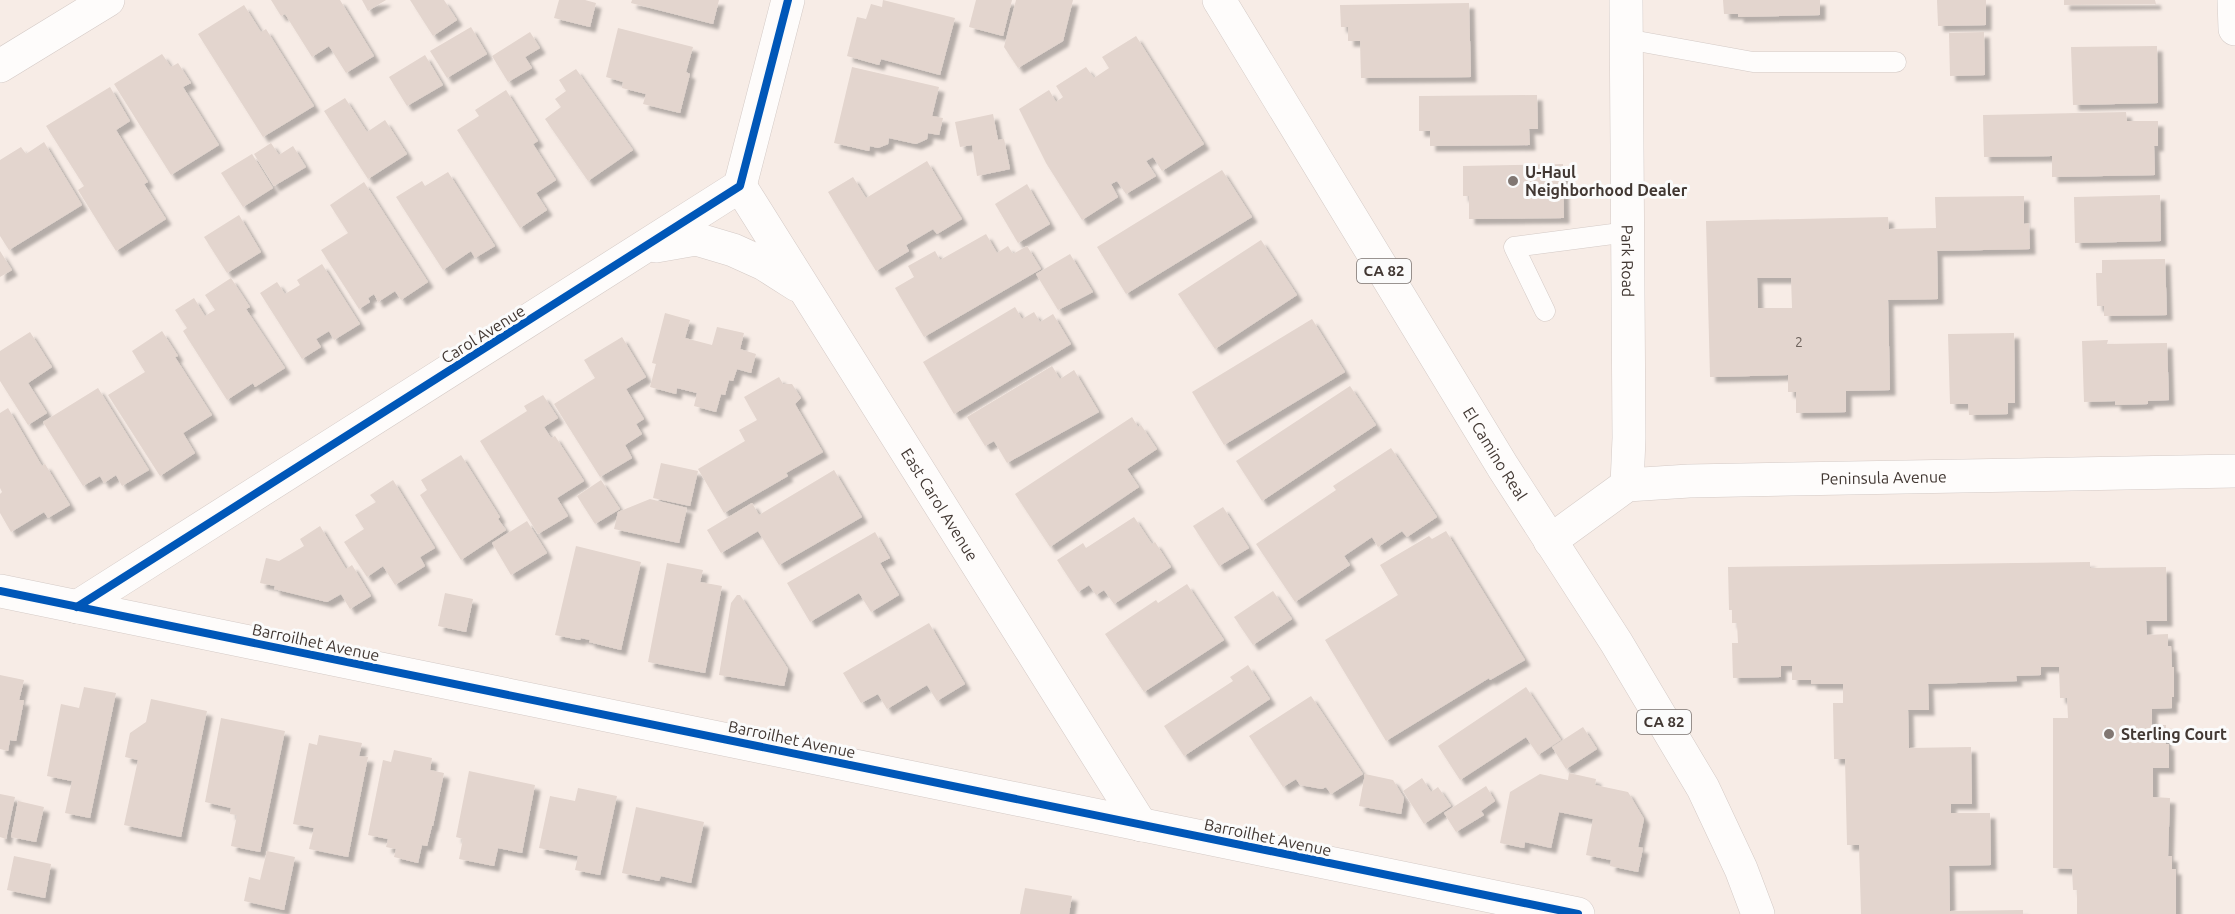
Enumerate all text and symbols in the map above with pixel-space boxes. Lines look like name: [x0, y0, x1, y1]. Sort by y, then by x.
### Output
place label: U-Haul Neighborhood Dealer: [1525, 163, 1688, 199]
marker: U-Haul Neighborhood Dealer: [1506, 174, 1520, 188]
street label: Park Road: [1619, 225, 1637, 297]
road number: CA 82: [1357, 259, 1411, 283]
street label: Carol Avenue: [438, 301, 528, 367]
house number: 2: [1795, 334, 1803, 350]
street label: El Camino Real: [1460, 404, 1531, 503]
street label: East Carol Avenue: [898, 445, 982, 564]
street label: Peninsula Avenue: [1820, 467, 1947, 488]
street label: Barroilhet Avenue: [251, 620, 381, 664]
road number: CA 82: [1637, 710, 1691, 734]
street label: Barroilhet Avenue: [727, 717, 857, 761]
place label: Sterling Court: [2121, 725, 2227, 743]
marker: Sterling Court: [2102, 727, 2116, 741]
street label: Barroilhet Avenue: [1203, 815, 1333, 859]

